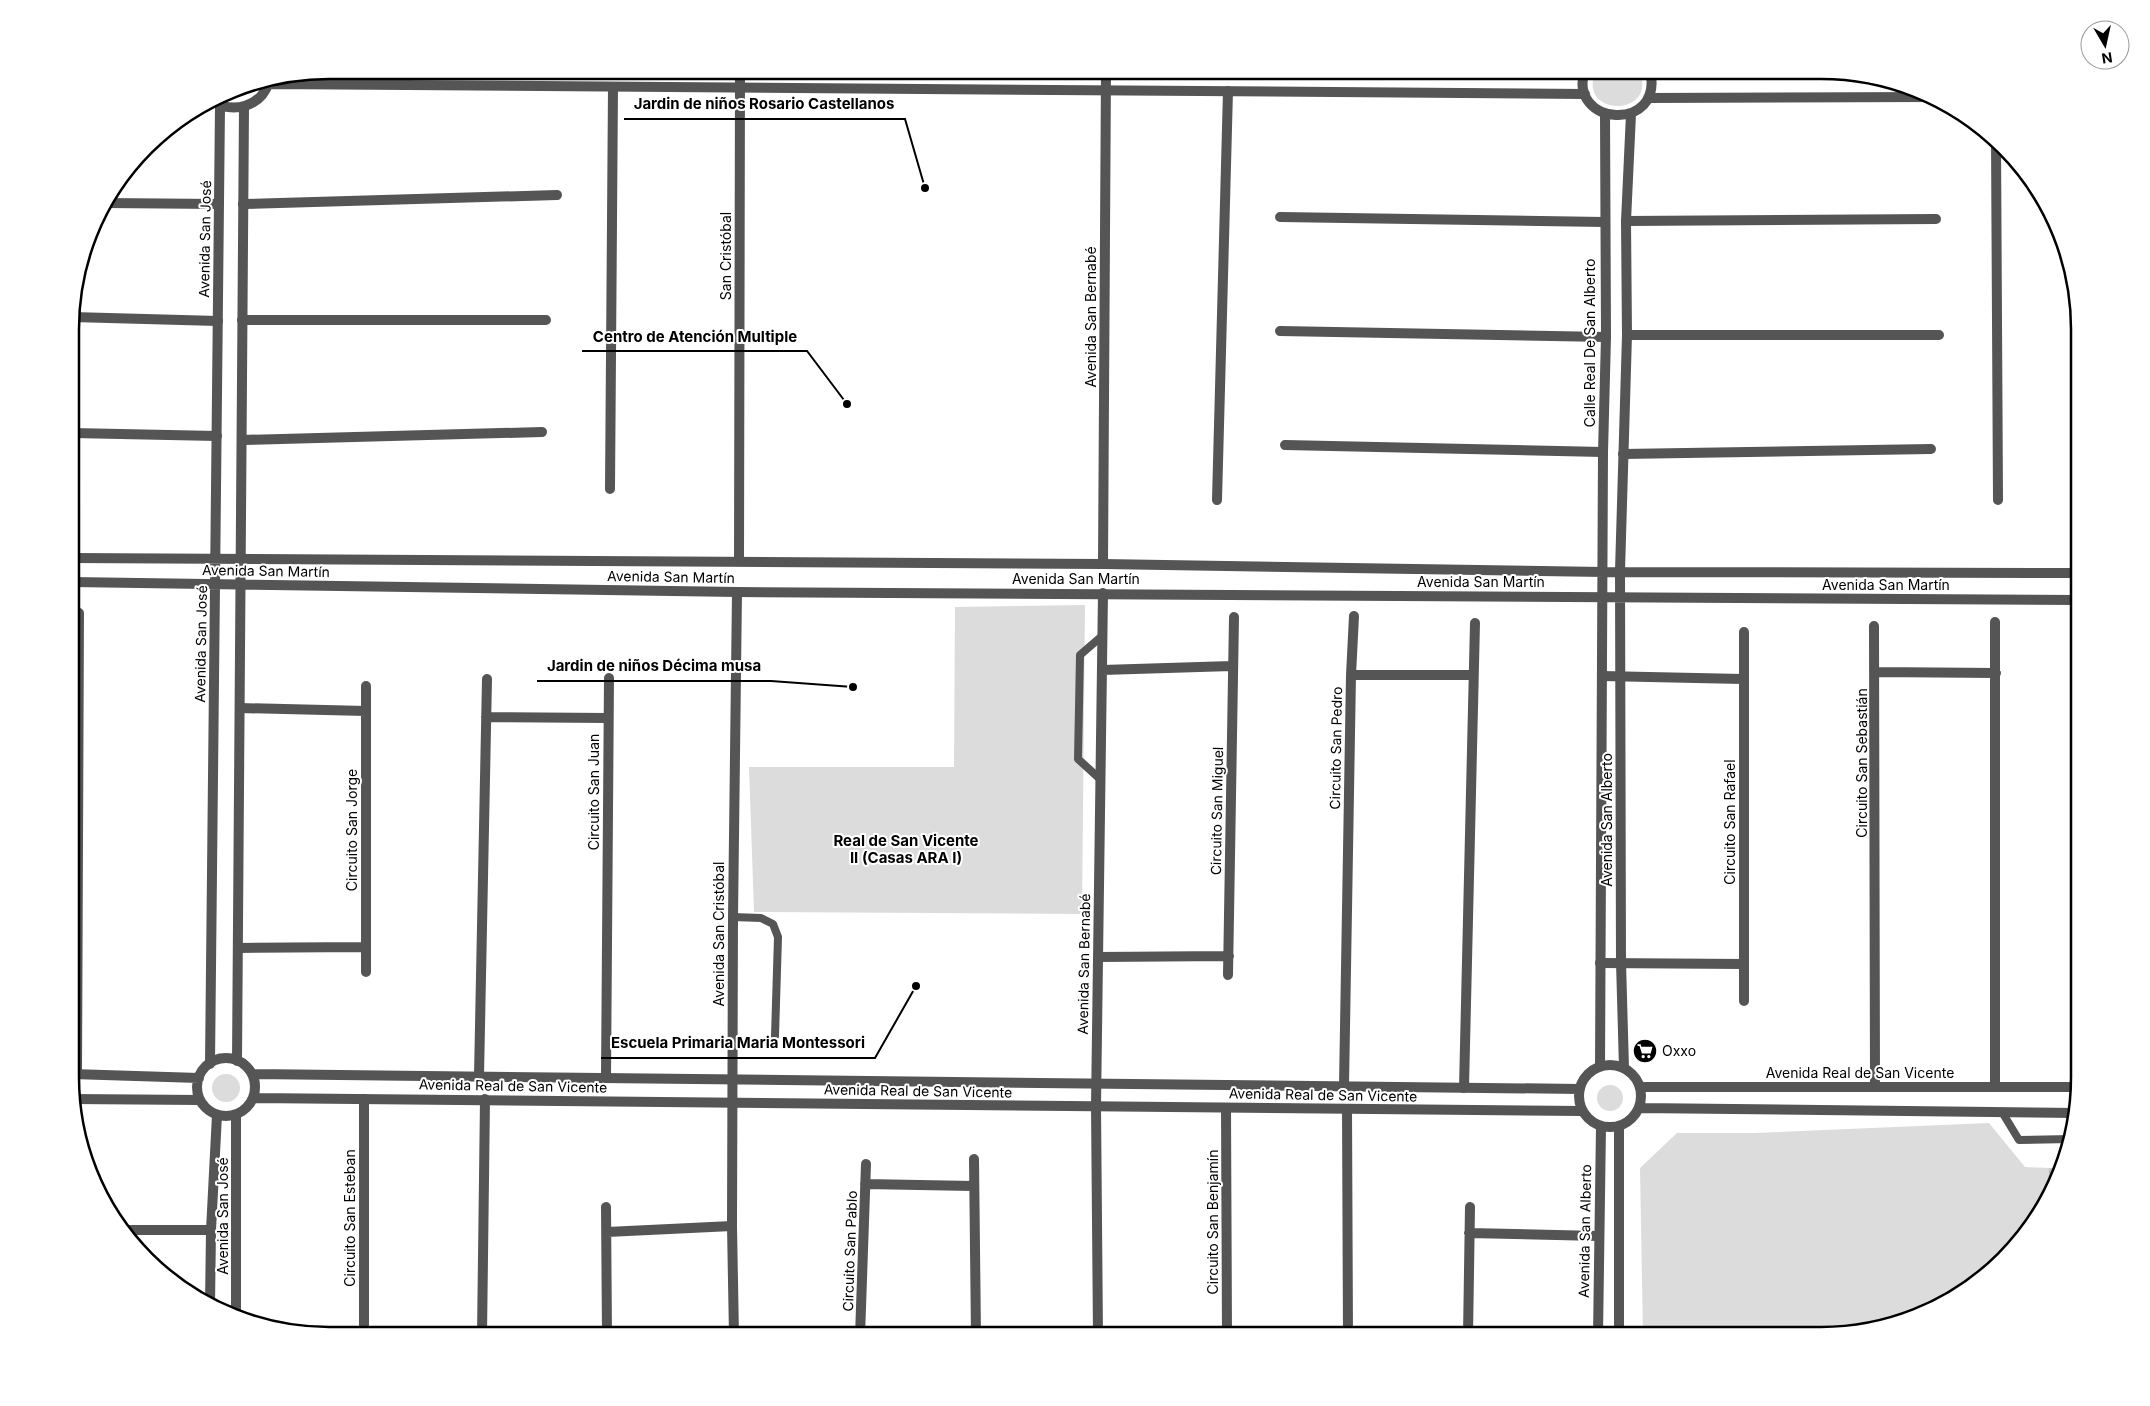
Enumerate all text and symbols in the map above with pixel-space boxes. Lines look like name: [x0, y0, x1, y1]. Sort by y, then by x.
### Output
north arrow: [2080, 20, 2130, 70]
text: N: [2101, 49, 2114, 68]
callout: Jardin de niños Rosario Castellanos: [624, 89, 905, 119]
text: Jardin de niños Rosario Castellanos: [634, 94, 894, 113]
street label: Avenida San José: [195, 180, 214, 298]
street label: San Cristóbal: [717, 212, 734, 300]
street label: Avenida San Bernabé: [1082, 246, 1099, 388]
street label: Calle Real De San Alberto: [1581, 259, 1598, 427]
callout: Centro de Atención Multiple: [582, 321, 807, 351]
text: Centro de Atención Multiple: [593, 327, 797, 346]
street label: Avenida San Martín: [202, 561, 330, 580]
street label: Avenida San Martín: [607, 567, 735, 586]
street label: Avenida San Martín: [1012, 570, 1140, 587]
street label: Avenida San Martín: [1417, 573, 1545, 590]
street label: Avenida San Martín: [1822, 576, 1950, 593]
street label: Avenida San José: [191, 585, 210, 703]
callout: Jardin de niños Décima musa: [537, 651, 771, 681]
text: Jardin de niños Décima musa: [547, 656, 761, 675]
street label: Circuito San Pedro: [1326, 686, 1345, 810]
street label: Circuito San Sebastián: [1853, 688, 1870, 838]
street label: Circuito San Juan: [585, 734, 602, 850]
street label: Circuito San Miguel: [1207, 747, 1226, 875]
street label: Avenida San Alberto: [1598, 753, 1615, 887]
street label: Circuito San Rafael: [1721, 759, 1738, 885]
street label: Circuito San Jorge: [343, 769, 360, 891]
district label: Real de San Vicente II (Casas ARA I): [833, 831, 979, 867]
street label: Avenida San Cristóbal: [710, 862, 727, 1006]
street label: Avenida San Bernabé: [1074, 893, 1093, 1035]
callout: Escuela Primaria Maria Montessori: [601, 1028, 875, 1058]
text: Escuela Primaria Maria Montessori: [611, 1033, 865, 1052]
supermarket icon: Oxxo: [1632, 1038, 1658, 1064]
place label: Oxxo: [1662, 1042, 1696, 1059]
street label: Avenida Real de San Vicente: [1766, 1064, 1954, 1081]
street label: Avenida Real de San Vicente: [419, 1075, 607, 1096]
street label: Avenida Real de San Vicente: [824, 1080, 1012, 1101]
street label: Avenida Real de San Vicente: [1229, 1084, 1417, 1105]
street label: Circuito San Esteban: [341, 1149, 358, 1287]
street label: Circuito San Benjamín: [1204, 1150, 1221, 1294]
street label: Avenida San José: [214, 1157, 231, 1275]
street label: Avenida San Alberto: [1575, 1164, 1594, 1298]
street label: Circuito San Pablo: [839, 1190, 860, 1312]

